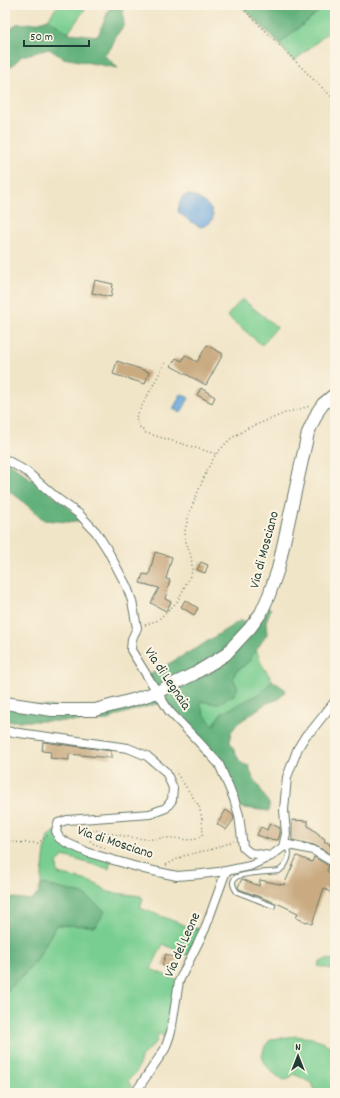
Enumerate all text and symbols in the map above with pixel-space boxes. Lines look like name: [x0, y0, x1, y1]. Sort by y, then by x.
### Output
scale bar: [24, 22, 89, 48]
text: 50 m: [30, 29, 53, 46]
street label: Via di Mosciano: [245, 509, 285, 591]
street label: Via di Legnaia: [139, 644, 196, 715]
street label: Via di Mosciano: [74, 821, 156, 865]
street label: Via del Leone: [160, 909, 206, 981]
north arrow: [278, 1036, 318, 1076]
text: N: [295, 1040, 301, 1056]

